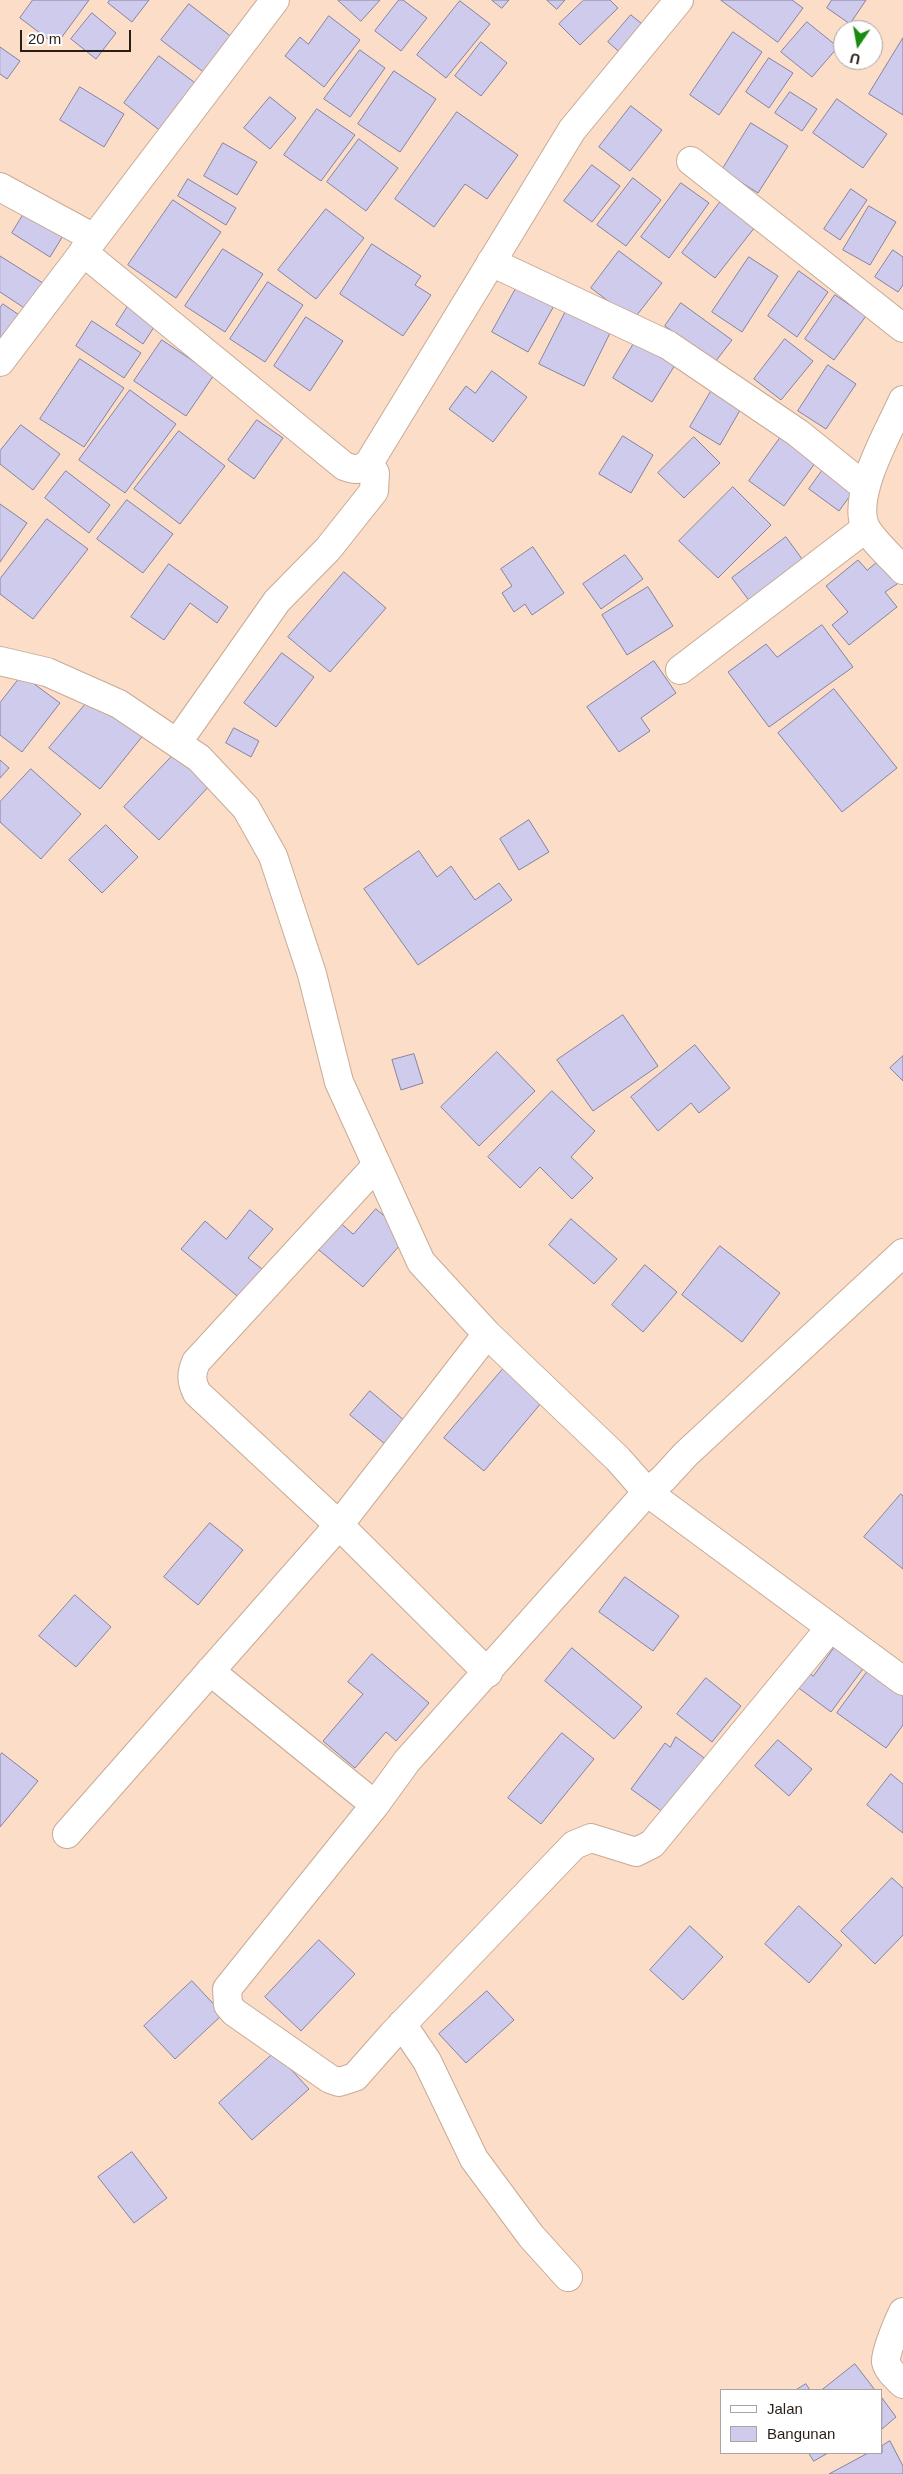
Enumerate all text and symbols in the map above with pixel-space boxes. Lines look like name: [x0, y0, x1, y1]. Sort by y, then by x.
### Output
scale bar: [22, 20, 134, 52]
north arrow: [833, 20, 883, 70]
text: 20 m: [28, 30, 61, 47]
text: U: [848, 50, 862, 68]
legend: [720, 2389, 883, 2454]
text: Jalan: [767, 2400, 803, 2417]
text: Bangunan: [767, 2425, 835, 2442]

